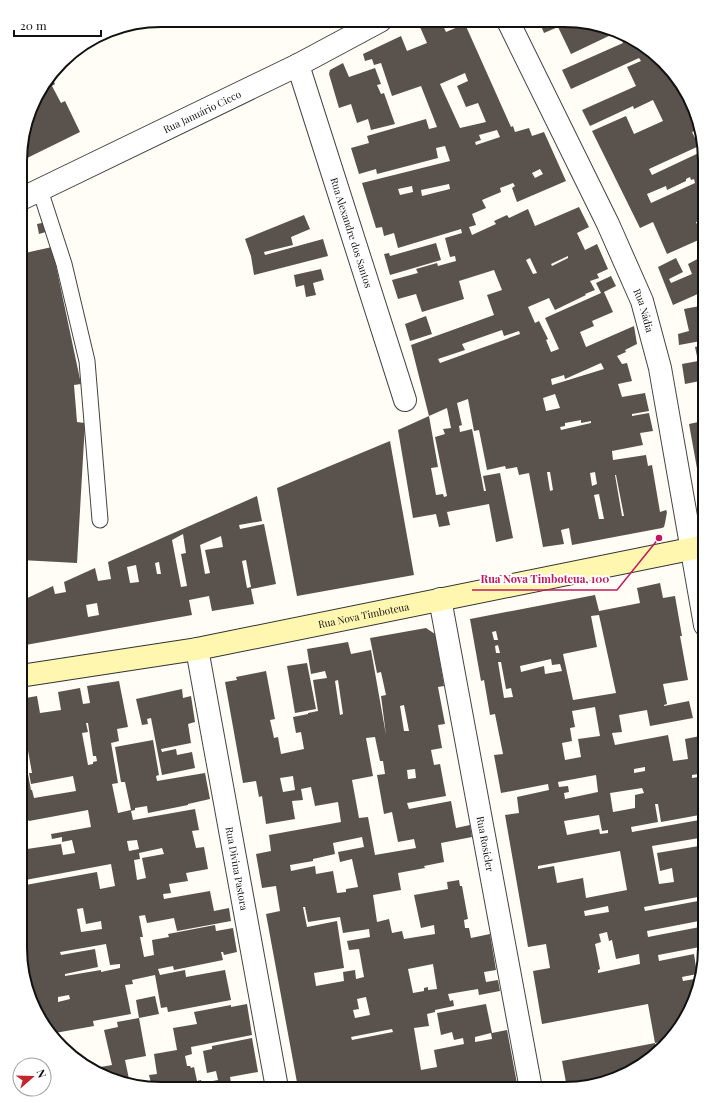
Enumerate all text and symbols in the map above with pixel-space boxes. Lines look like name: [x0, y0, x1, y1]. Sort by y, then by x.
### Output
scale bar: [14, 12, 101, 38]
text: 20 m: [20, 17, 47, 33]
street label: Rua Januário Cicco: [161, 86, 244, 136]
street label: Rua Alexandre dos Santos: [327, 176, 376, 290]
street label: Rua Nádia: [630, 286, 657, 334]
callout: Rua Nova Timboteua, 100: [472, 567, 617, 590]
text: Rua Nova Timboteua, 100: [481, 571, 609, 586]
street label: Rua Nova Timboteua: [317, 599, 410, 631]
street label: Rua Rosicler: [473, 815, 498, 873]
street label: Rua Divina Pastora: [222, 825, 251, 911]
north arrow: [12, 1057, 52, 1097]
text: N: [33, 1067, 50, 1080]

